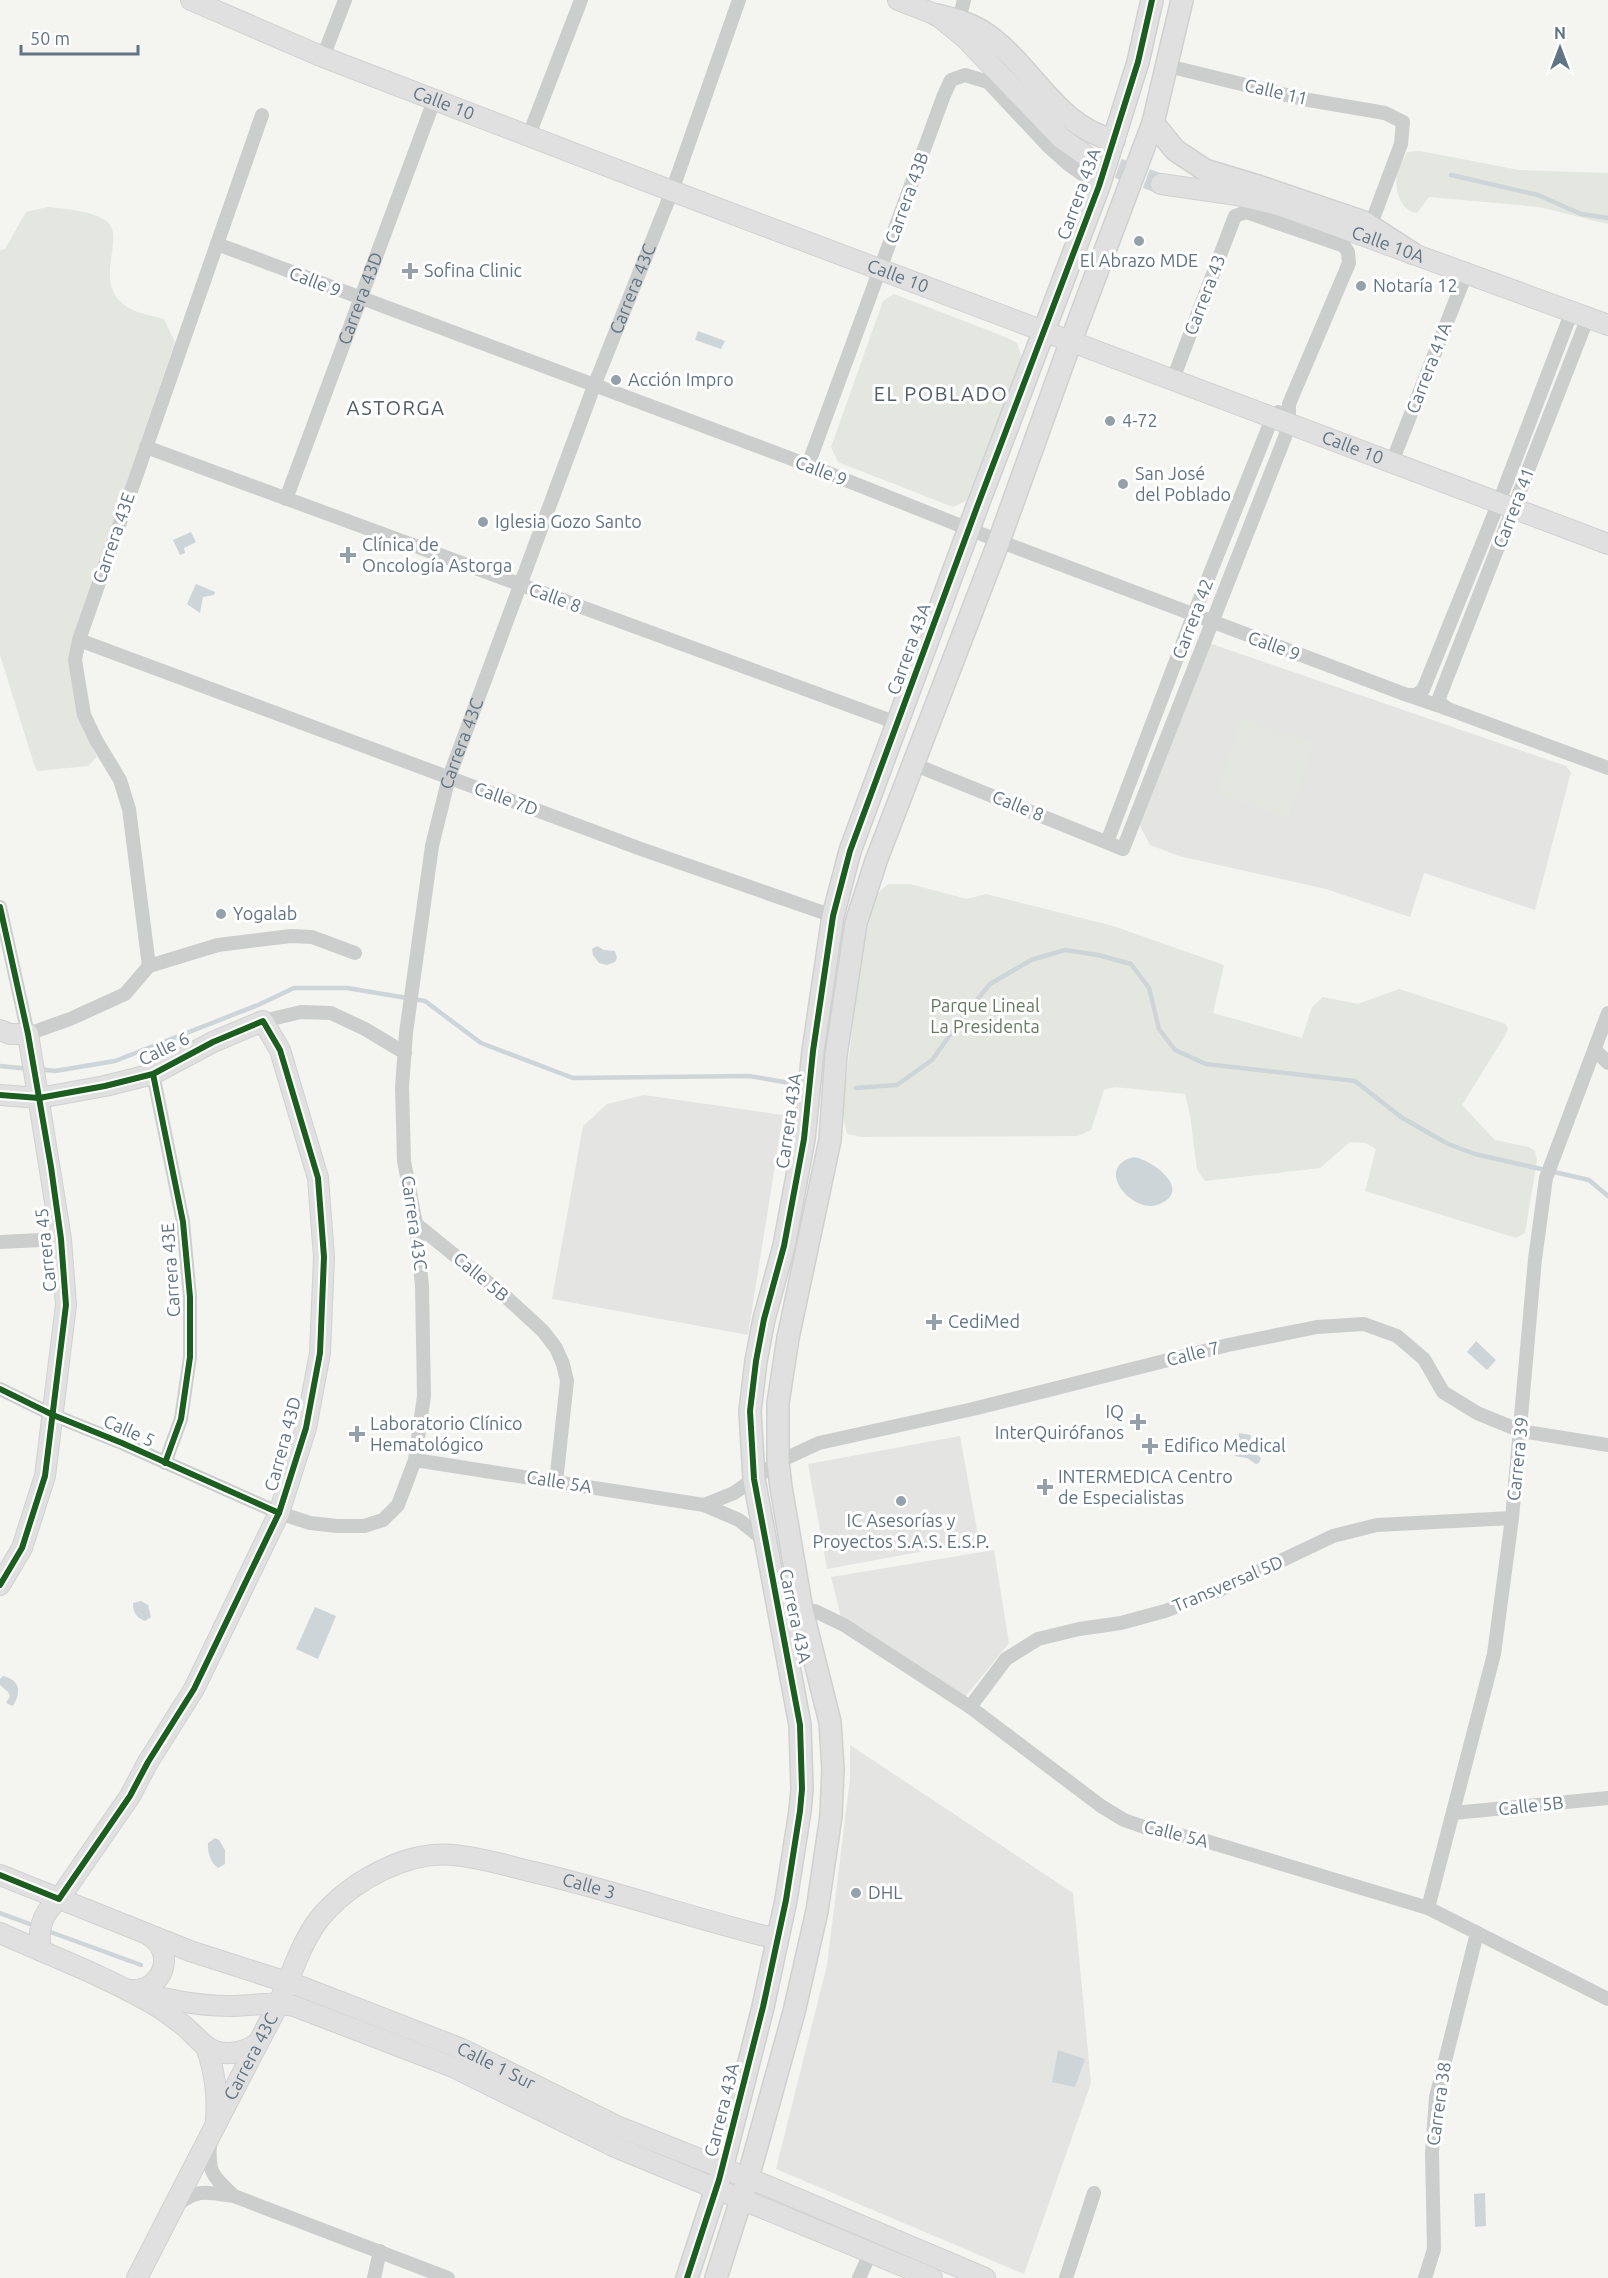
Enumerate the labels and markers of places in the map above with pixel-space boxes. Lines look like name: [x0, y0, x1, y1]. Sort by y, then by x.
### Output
marker: El Abrazo MDE: [1132, 234, 1146, 248]
place label: El Abrazo MDE: [1080, 250, 1198, 270]
place label: Sofina Clinic: [424, 260, 522, 280]
marker: Sofina Clinic: [401, 262, 419, 280]
place label: Notaría 12: [1373, 275, 1458, 295]
marker: Notaría 12: [1354, 279, 1368, 293]
place label: Acción Impro: [628, 369, 734, 389]
marker: Acción Impro: [609, 373, 623, 387]
place label: 4-72: [1122, 410, 1158, 430]
marker: 4-72: [1103, 414, 1117, 428]
place label: San José del Poblado: [1135, 463, 1231, 504]
marker: San José del Poblado: [1116, 477, 1130, 491]
place label: Iglesia Gozo Santo: [495, 511, 642, 531]
marker: Iglesia Gozo Santo: [476, 515, 490, 529]
place label: Clínica de Oncología Astorga: [362, 534, 512, 575]
marker: Clínica de Oncología Astorga: [339, 546, 357, 564]
place label: Yogalab: [233, 903, 297, 923]
marker: Yogalab: [214, 907, 228, 921]
place label: CediMed: [948, 1311, 1020, 1331]
marker: CediMed: [925, 1313, 943, 1331]
place label: IQ InterQuirófanos: [995, 1401, 1124, 1443]
place label: Laboratorio Clínico Hematológico: [370, 1413, 523, 1454]
marker: IQ InterQuirófanos: [1129, 1413, 1147, 1431]
marker: Laboratorio Clínico Hematológico: [348, 1425, 366, 1443]
place label: Edifico Medical: [1164, 1435, 1286, 1455]
marker: Edifico Medical: [1141, 1437, 1159, 1455]
place label: INTERMEDICA Centro de Especialistas: [1058, 1466, 1233, 1507]
marker: INTERMEDICA Centro de Especialistas: [1036, 1478, 1054, 1496]
marker: IC Asesorías y Proyectos S.A.S. E.S.P.: [894, 1494, 908, 1508]
place label: IC Asesorías y Proyectos S.A.S. E.S.P.: [812, 1510, 990, 1551]
place label: DHL: [868, 1882, 902, 1902]
marker: DHL: [849, 1886, 863, 1900]

